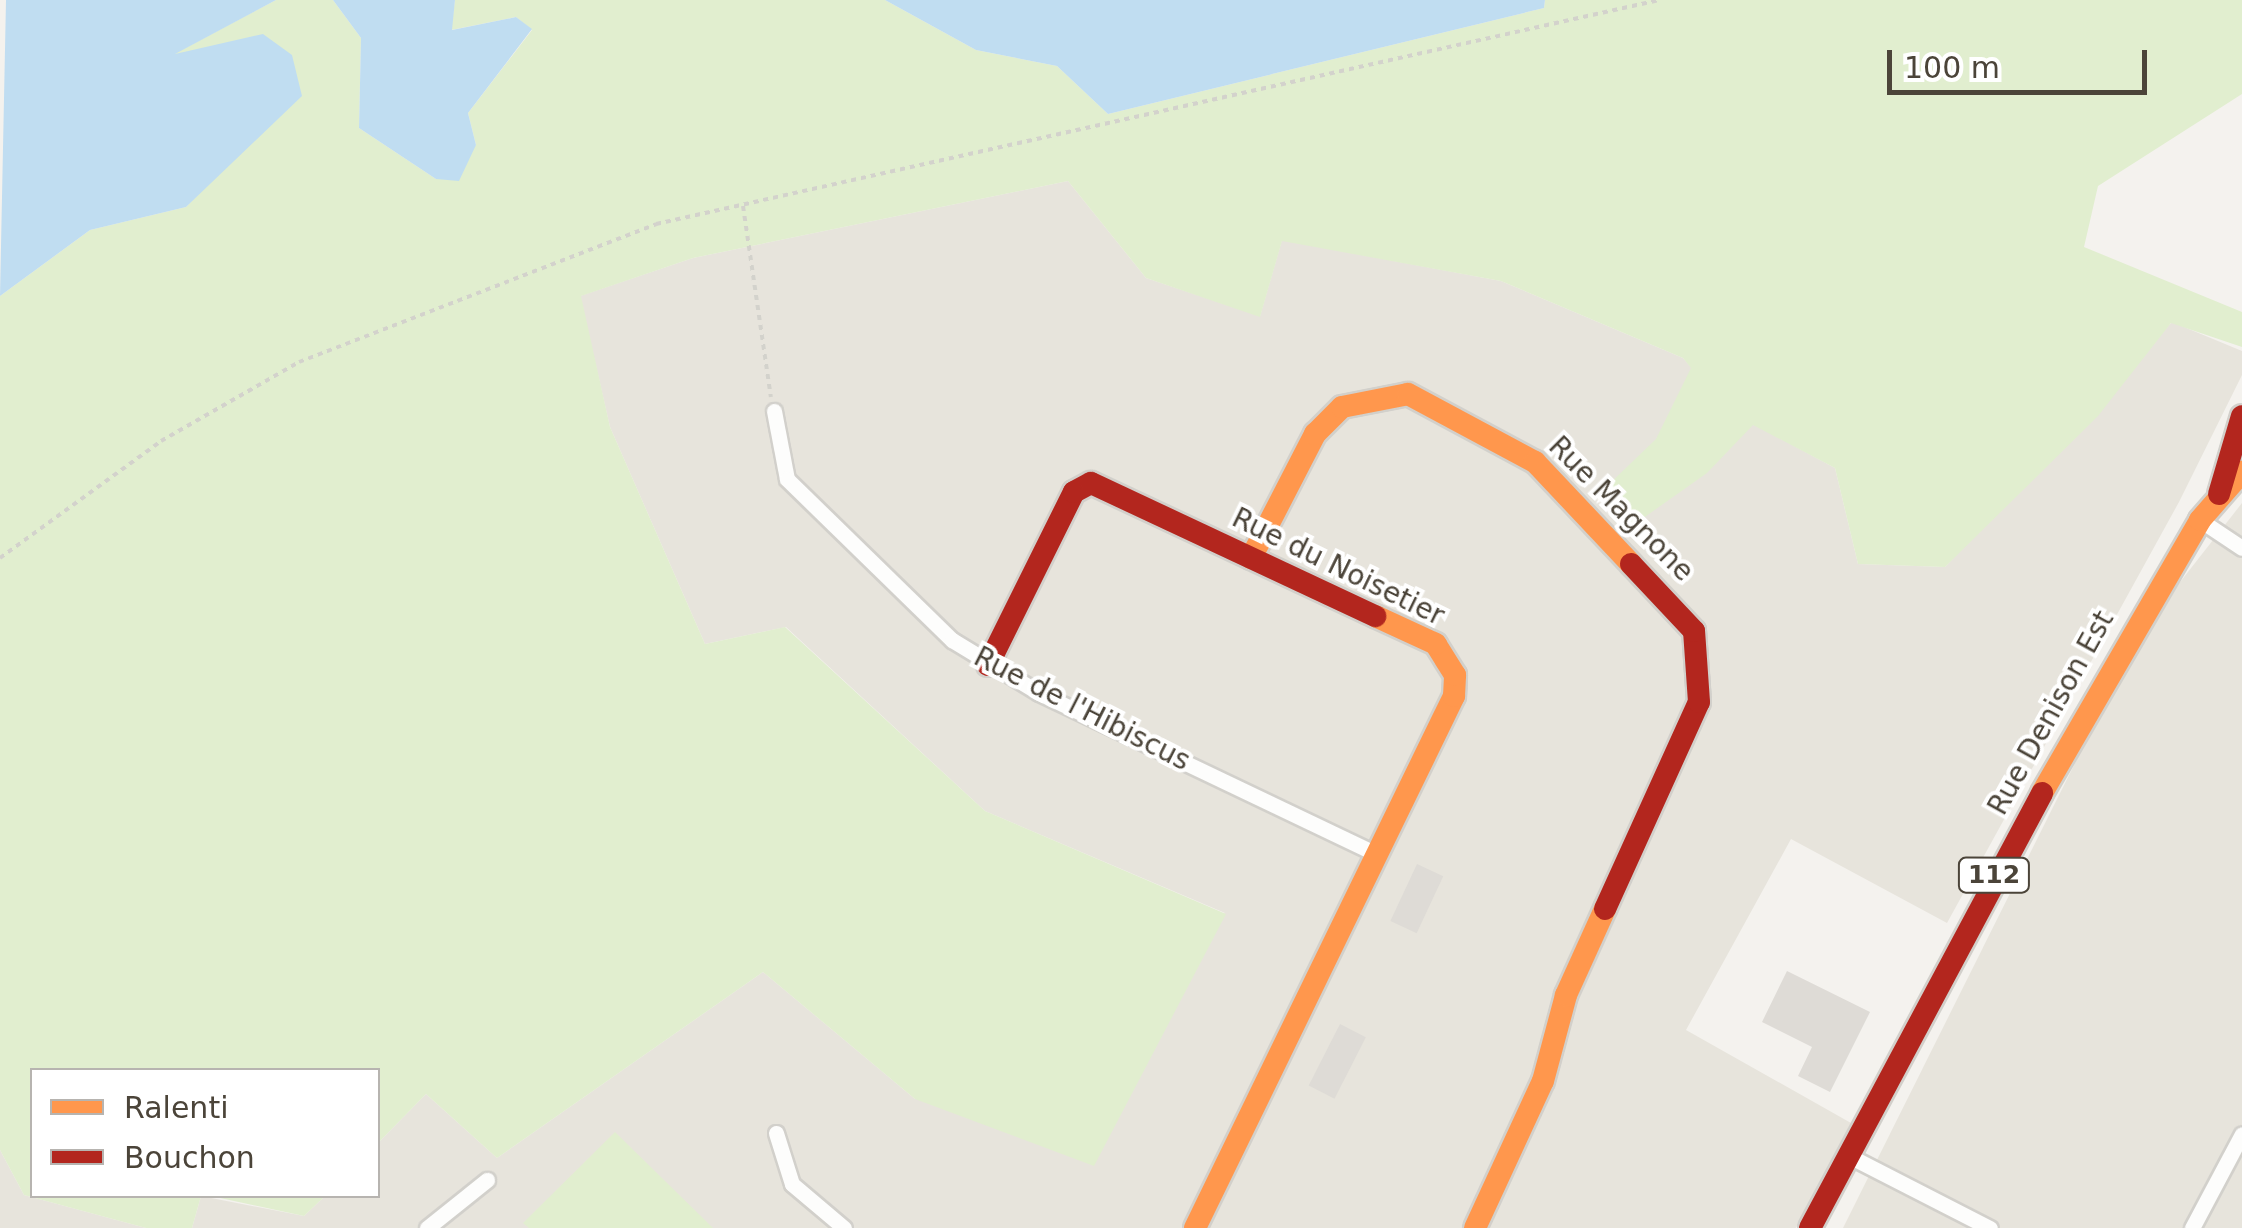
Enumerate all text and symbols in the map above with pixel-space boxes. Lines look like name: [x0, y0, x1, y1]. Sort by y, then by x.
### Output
scale bar: [1892, 30, 2152, 92]
text: 100 m: [1904, 50, 2000, 85]
street label: Rue Magnone: [1542, 430, 1700, 588]
street label: Rue du Noisetier: [1227, 501, 1449, 633]
street label: Rue Denison Est: [1981, 605, 2121, 821]
street label: Rue de l'Hibiscus: [968, 640, 1196, 778]
road number: 112: [1956, 855, 2032, 895]
legend: [30, 1068, 380, 1198]
text: Ralenti: [124, 1090, 228, 1125]
text: Bouchon: [124, 1140, 255, 1175]

